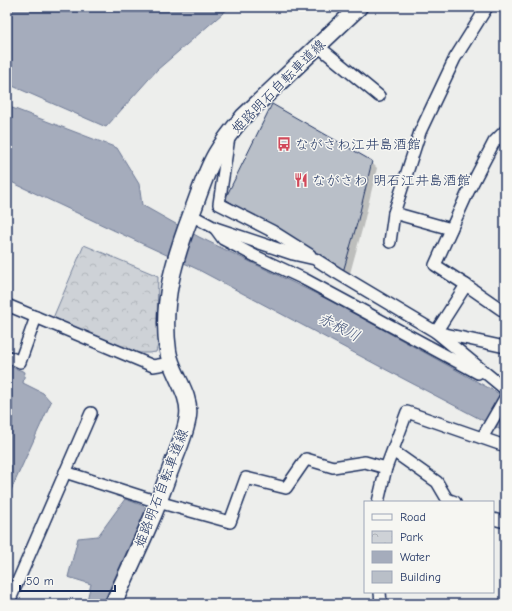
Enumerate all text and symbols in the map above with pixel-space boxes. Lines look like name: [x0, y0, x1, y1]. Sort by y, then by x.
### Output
street label: 姫路明石自転車道線: [228, 36, 329, 137]
bus stop icon: ながさわ江井島酒館: [276, 136, 292, 152]
place label: ながさわ江井島酒館: [295, 136, 421, 153]
restaurant icon: ながさわ 明石江井島酒館: [293, 172, 309, 188]
place label: ながさわ 明石江井島酒館: [312, 172, 471, 189]
water label: 赤根川: [315, 309, 363, 345]
street label: 姫路明石自転車道線: [131, 426, 192, 550]
legend: [364, 501, 494, 593]
text: Road: [400, 510, 426, 524]
text: Park: [400, 530, 423, 544]
text: Water: [400, 550, 430, 564]
scale bar: [20, 567, 115, 593]
text: Building: [400, 570, 441, 584]
text: 50 m: [26, 574, 54, 588]

